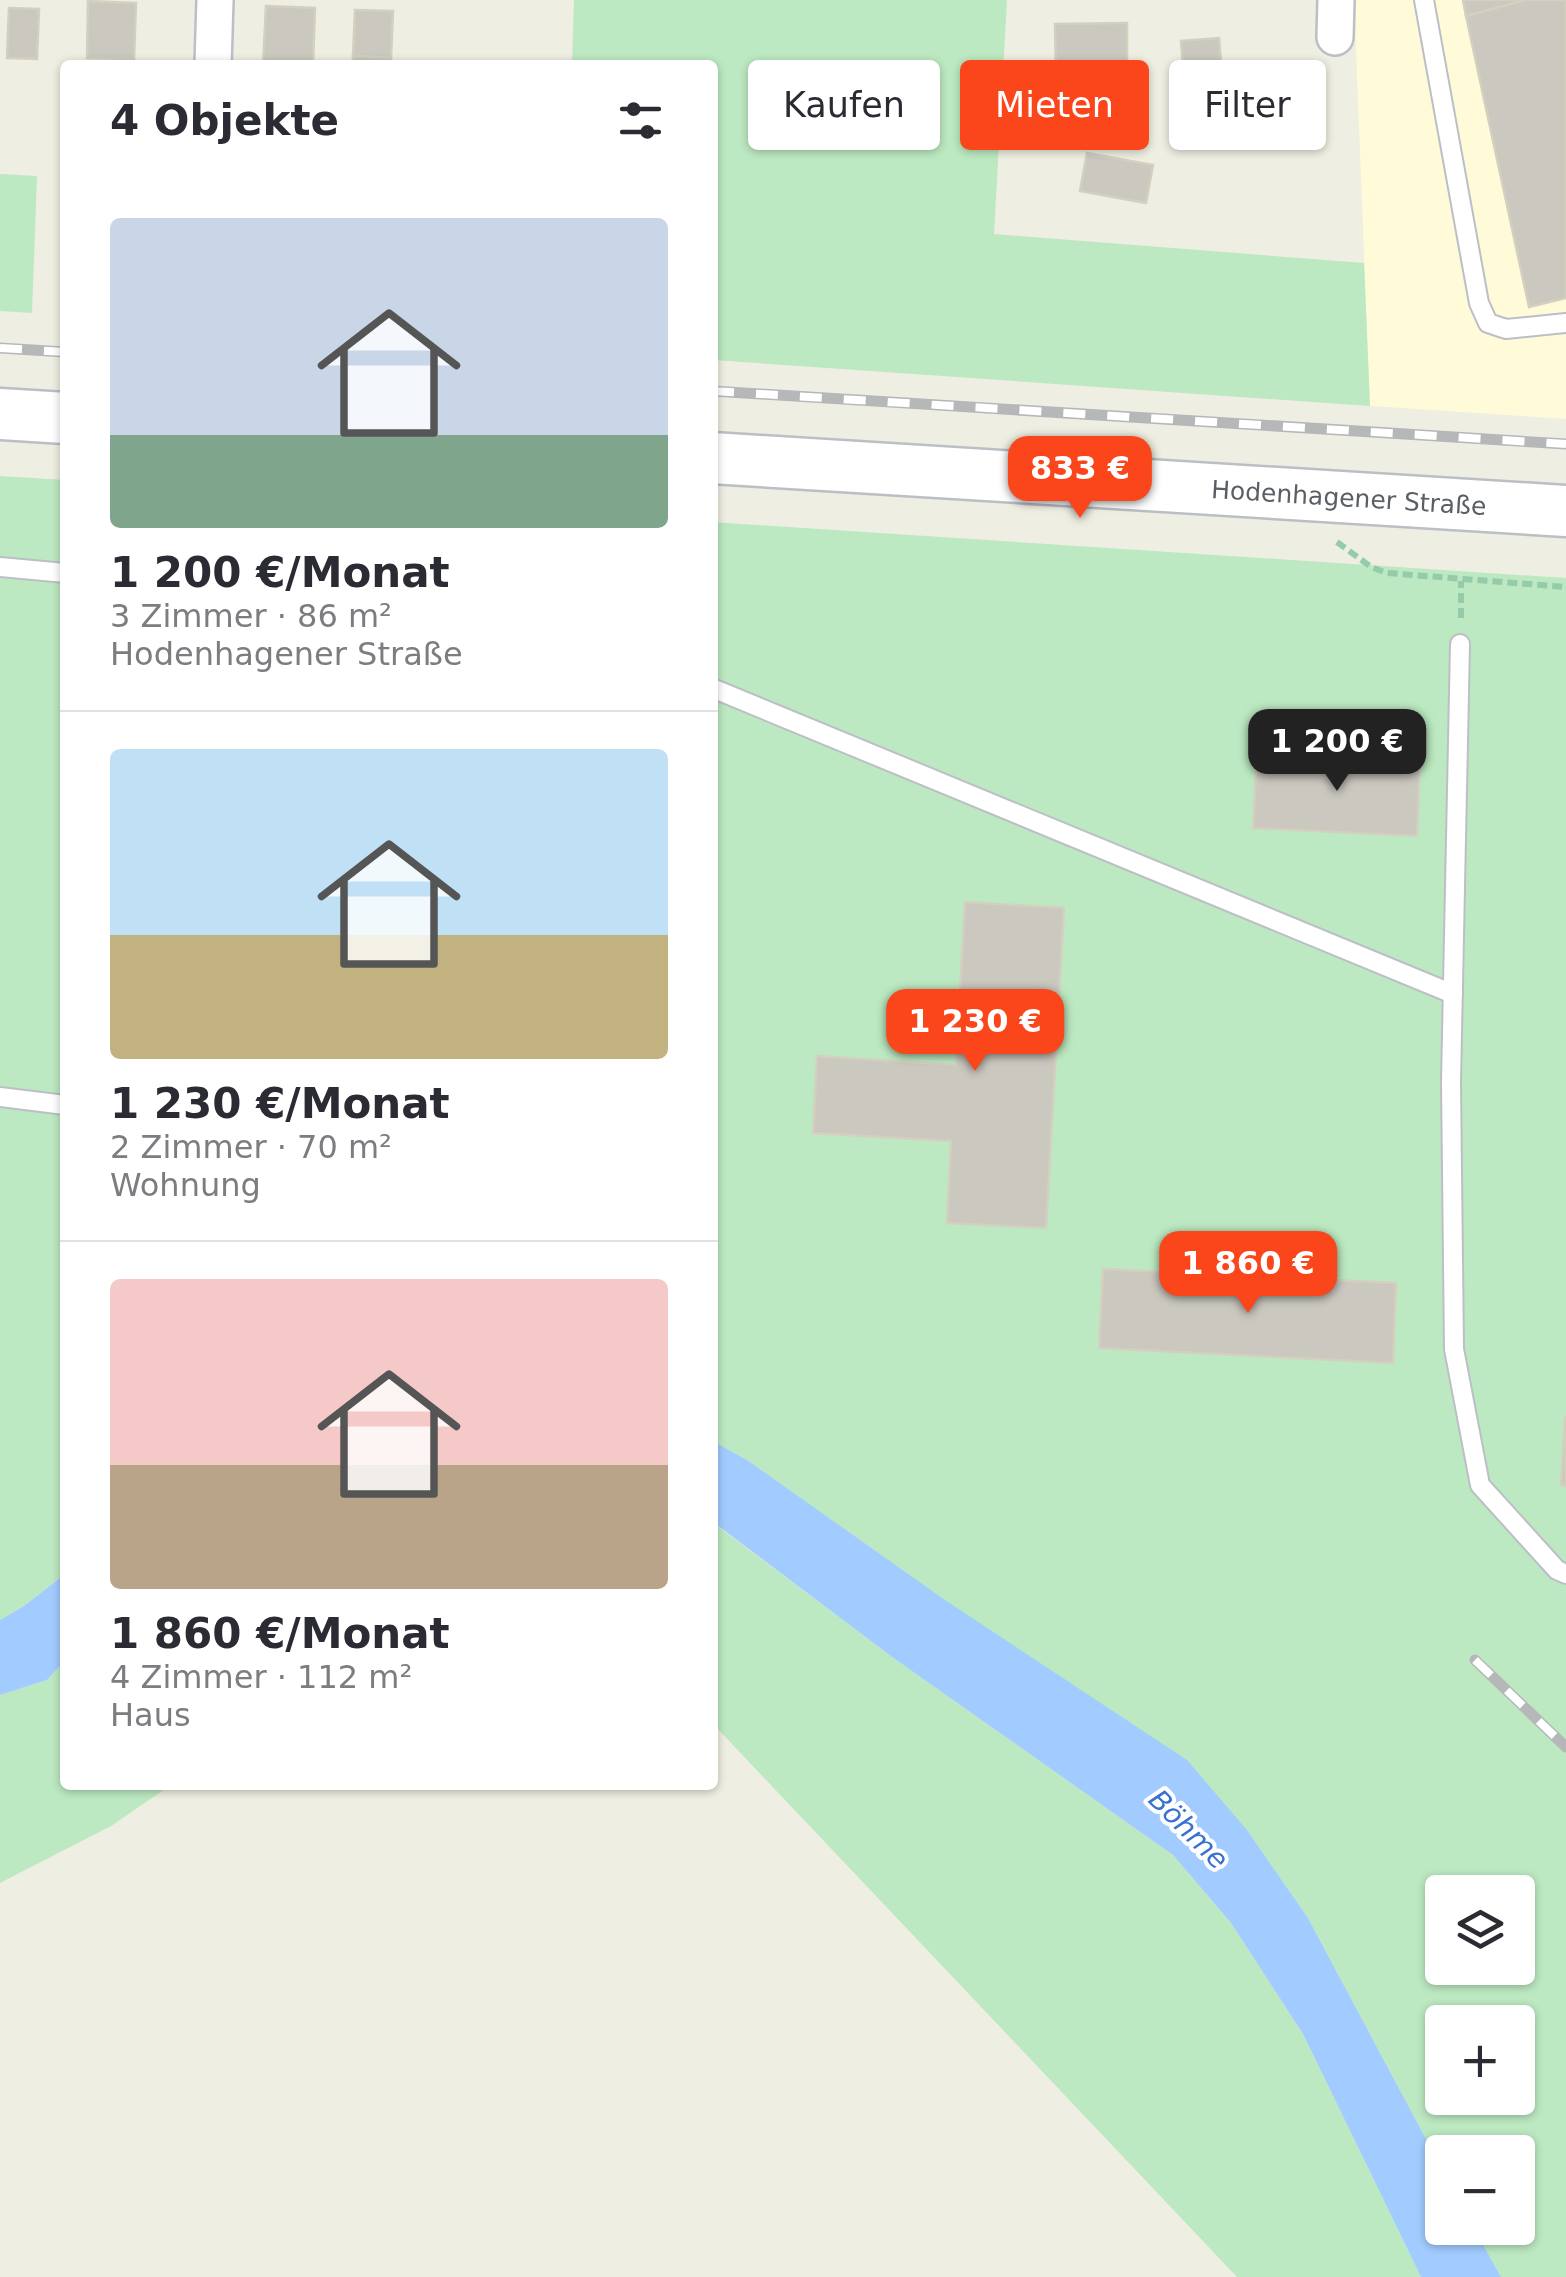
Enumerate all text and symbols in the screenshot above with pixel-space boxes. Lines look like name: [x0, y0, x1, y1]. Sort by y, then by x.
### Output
chip: Kaufen: [748, 60, 940, 150]
chip: Mieten: [960, 60, 1149, 150]
chip: Filter: [1169, 60, 1326, 150]
icon: filters: [613, 93, 668, 148]
text: 4 Objekte: [110, 96, 339, 145]
icon: home: [299, 283, 479, 463]
pin: 833 €: [1010, 436, 1150, 521]
text: 833 €: [1030, 449, 1130, 487]
street label: Hodenhagener Straße: [1210, 475, 1487, 521]
text: 1 200 €/Monat: [110, 548, 450, 597]
text: 3 Zimmer · 86 m²: [110, 597, 392, 635]
text: Hodenhagener Straße: [110, 635, 463, 673]
pin: 1 200 €: [1245, 709, 1429, 794]
text: 1 200 €: [1270, 722, 1404, 760]
icon: home: [299, 814, 479, 994]
pin: 1 230 €: [883, 989, 1067, 1074]
text: 1 230 €: [908, 1002, 1042, 1040]
text: 1 230 €/Monat: [110, 1079, 450, 1128]
text: 2 Zimmer · 70 m²: [110, 1128, 392, 1166]
text: Wohnung: [110, 1166, 261, 1204]
pin: 1 860 €: [1156, 1231, 1340, 1316]
text: 1 860 €: [1181, 1244, 1315, 1282]
icon: home: [299, 1344, 479, 1524]
text: 1 860 €/Monat: [110, 1609, 450, 1658]
text: 4 Zimmer · 112 m²: [110, 1658, 412, 1696]
text: Haus: [110, 1696, 191, 1734]
water label: Böhme: [1142, 1783, 1235, 1876]
map controls: [1425, 1875, 1535, 2245]
button: layers: [1425, 1875, 1535, 1985]
button: +: [1425, 2005, 1535, 2115]
button: −: [1425, 2135, 1535, 2245]

